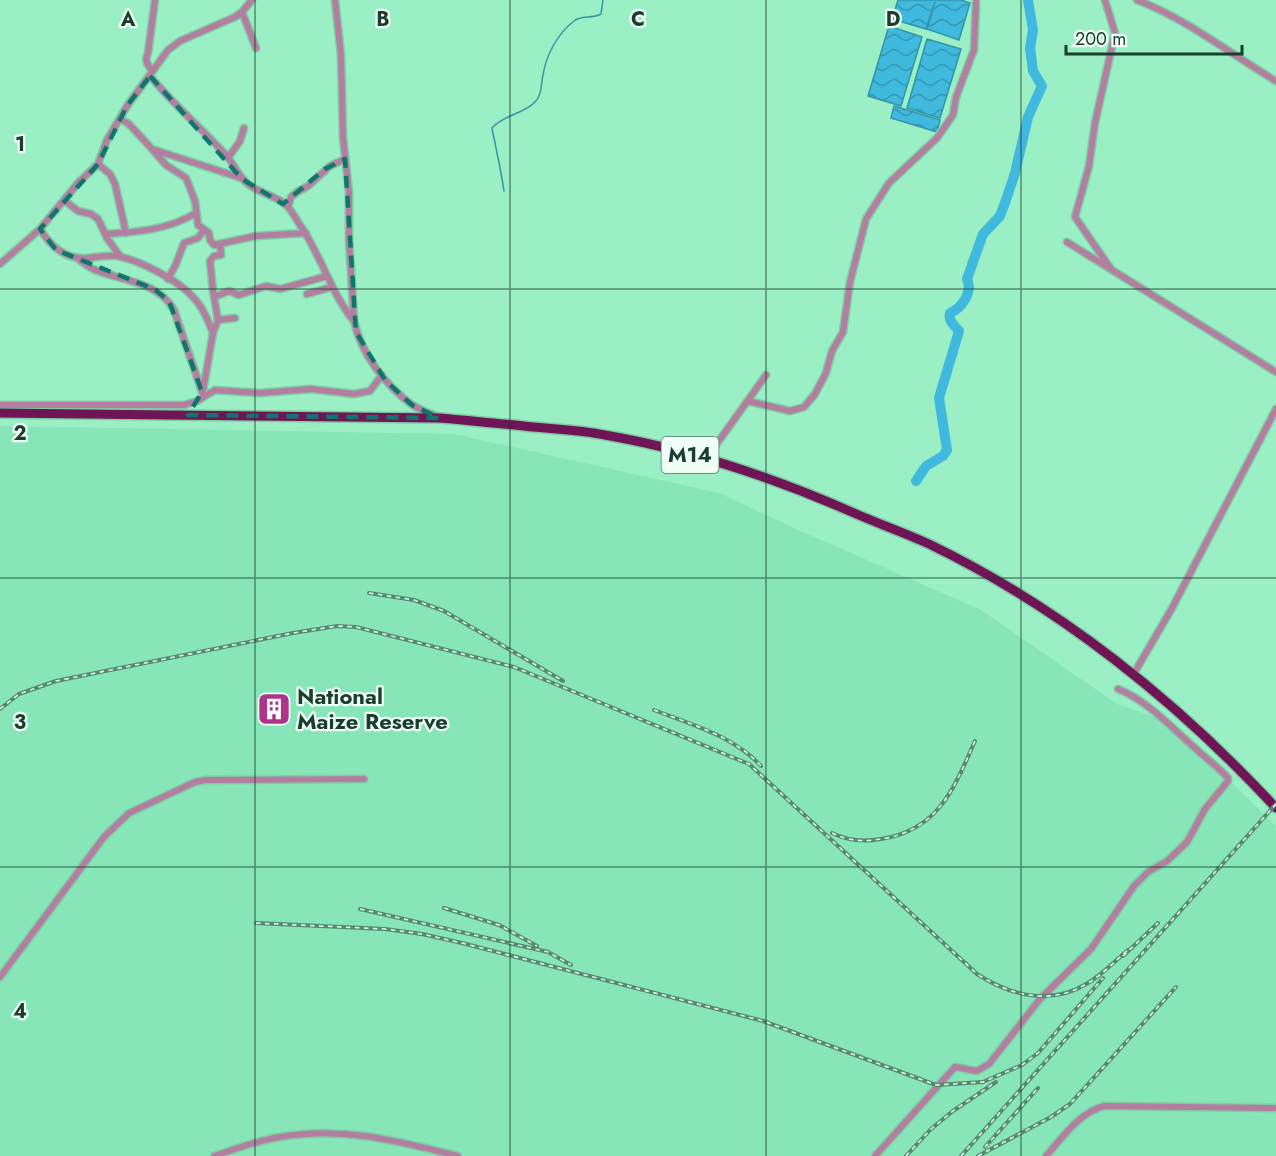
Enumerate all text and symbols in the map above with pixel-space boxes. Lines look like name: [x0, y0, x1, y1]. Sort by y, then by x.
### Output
text: A: [120, 5, 136, 34]
text: B: [376, 5, 390, 34]
text: C: [631, 5, 645, 34]
text: D: [886, 5, 900, 34]
scale bar: [1066, 18, 1242, 56]
text: 200 m: [1075, 26, 1126, 52]
text: 1: [15, 130, 25, 159]
text: 2: [13, 419, 27, 448]
road number: M14: [662, 437, 718, 473]
place label: National Maize Reserve: [297, 680, 448, 737]
building icon: National Maize Reserve: [256, 691, 292, 727]
text: 3: [14, 708, 26, 737]
text: 4: [13, 997, 27, 1026]

